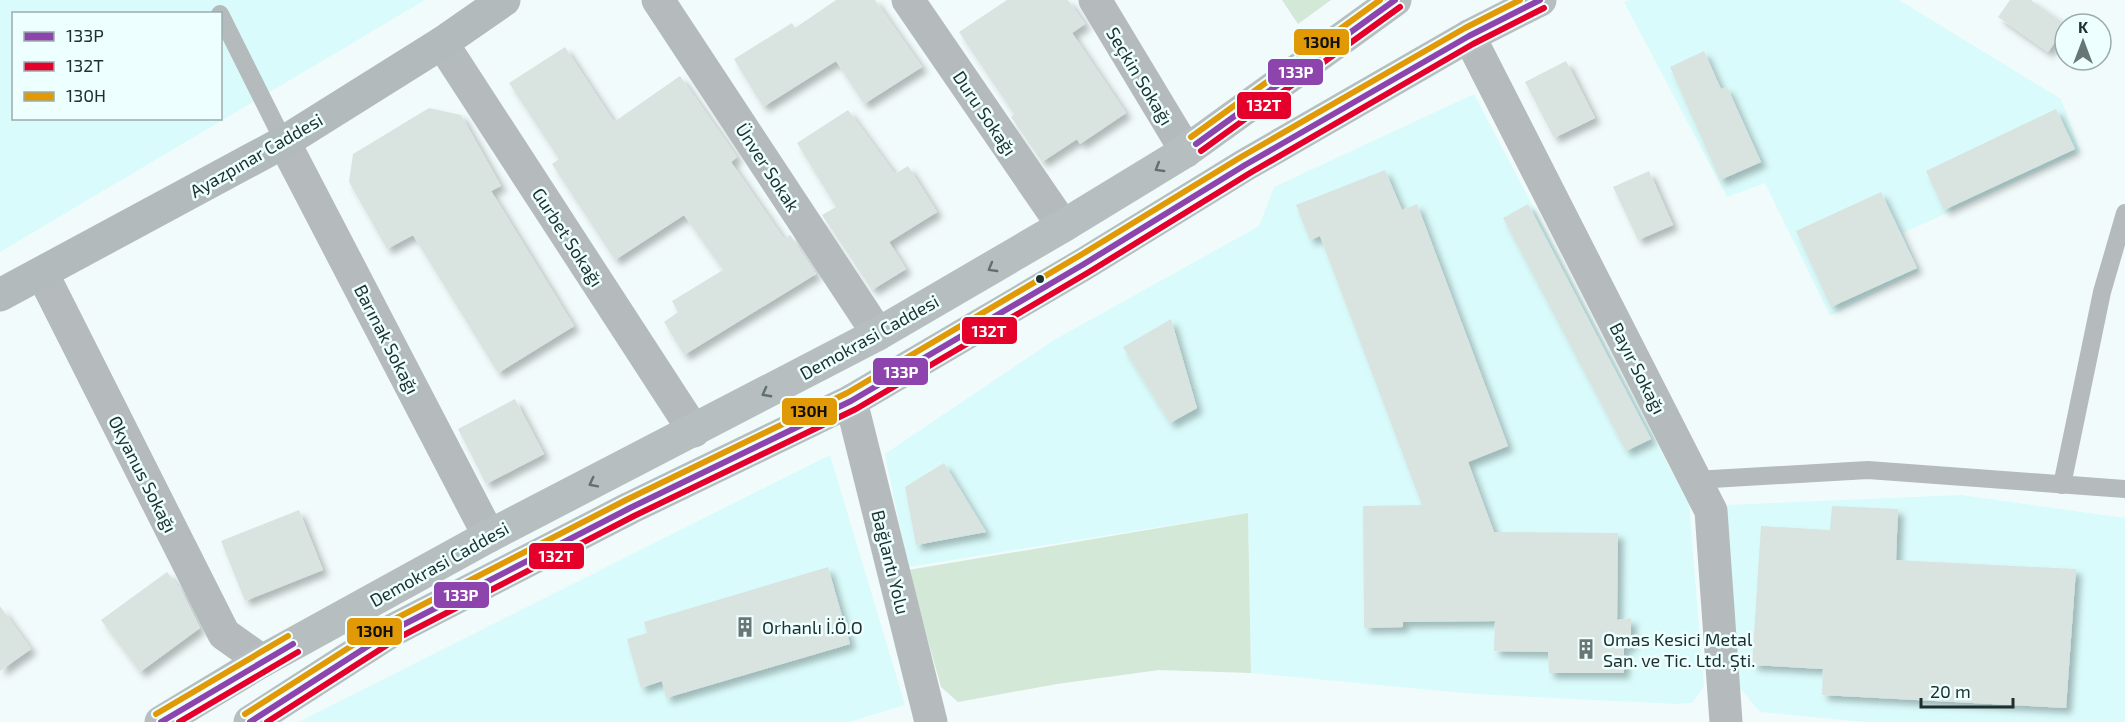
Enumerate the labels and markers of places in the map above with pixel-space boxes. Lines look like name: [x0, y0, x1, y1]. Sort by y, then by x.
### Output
unlabelled marker: [1034, 273, 1046, 285]
building icon: Orhanlı İ.Ö.O: [733, 615, 757, 639]
place label: Orhanlı İ.Ö.O: [762, 616, 863, 638]
place label: Omas Kesici Metal San. ve Tic. Ltd. Şti.: [1603, 628, 1755, 672]
building icon: Omas Kesici Metal San. ve Tic. Ltd. Şti.: [1574, 637, 1598, 661]

